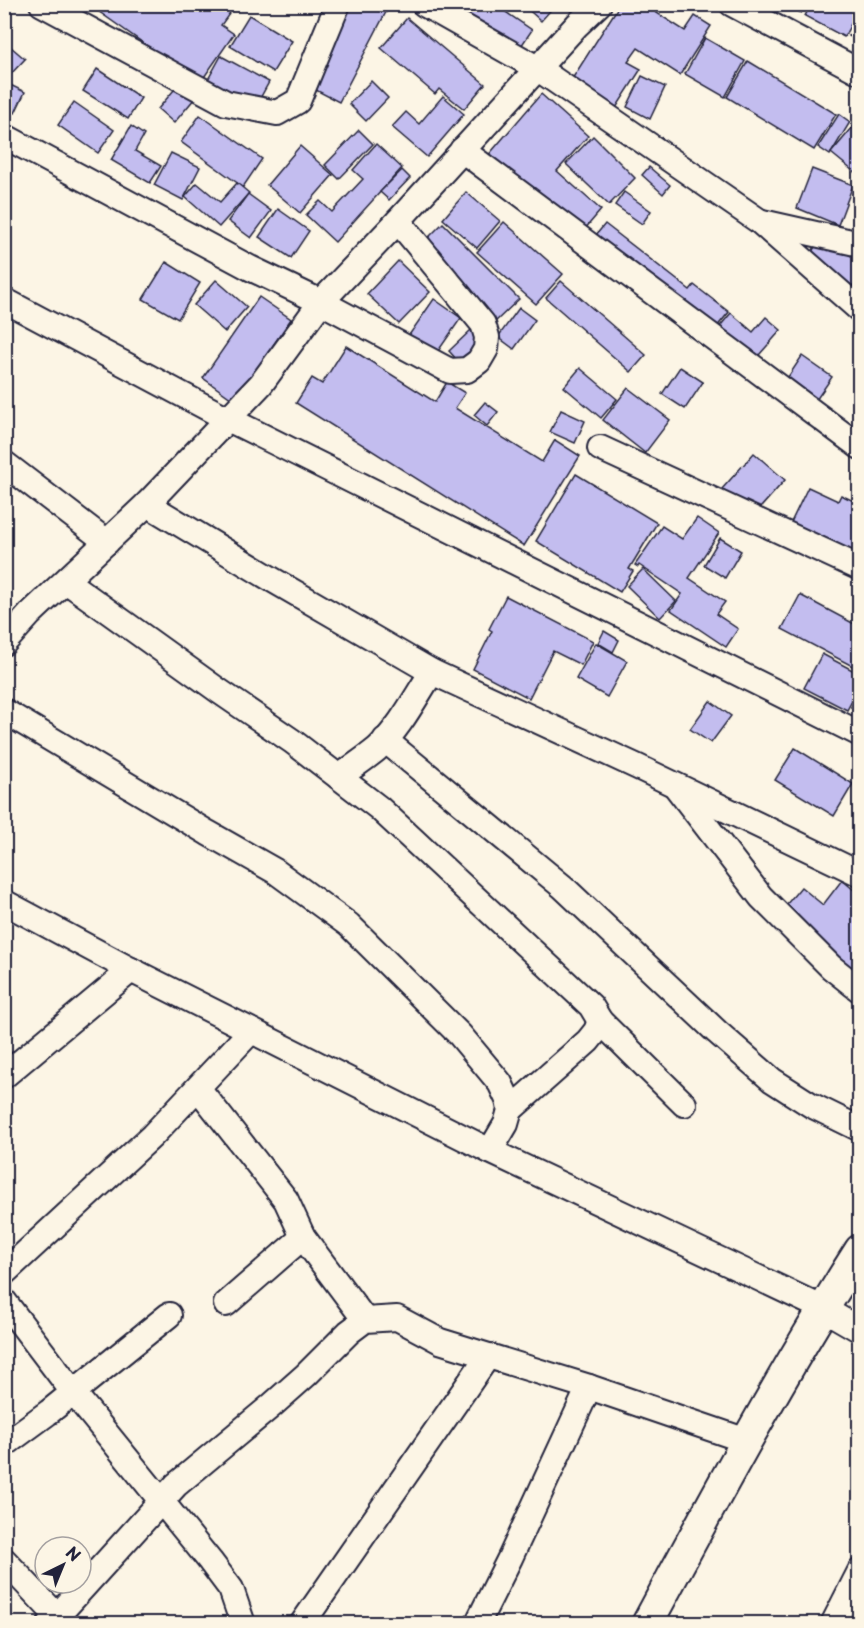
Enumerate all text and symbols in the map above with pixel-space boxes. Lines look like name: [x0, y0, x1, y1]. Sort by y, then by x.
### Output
north arrow: [33, 1535, 93, 1595]
text: N: [61, 1540, 87, 1566]

